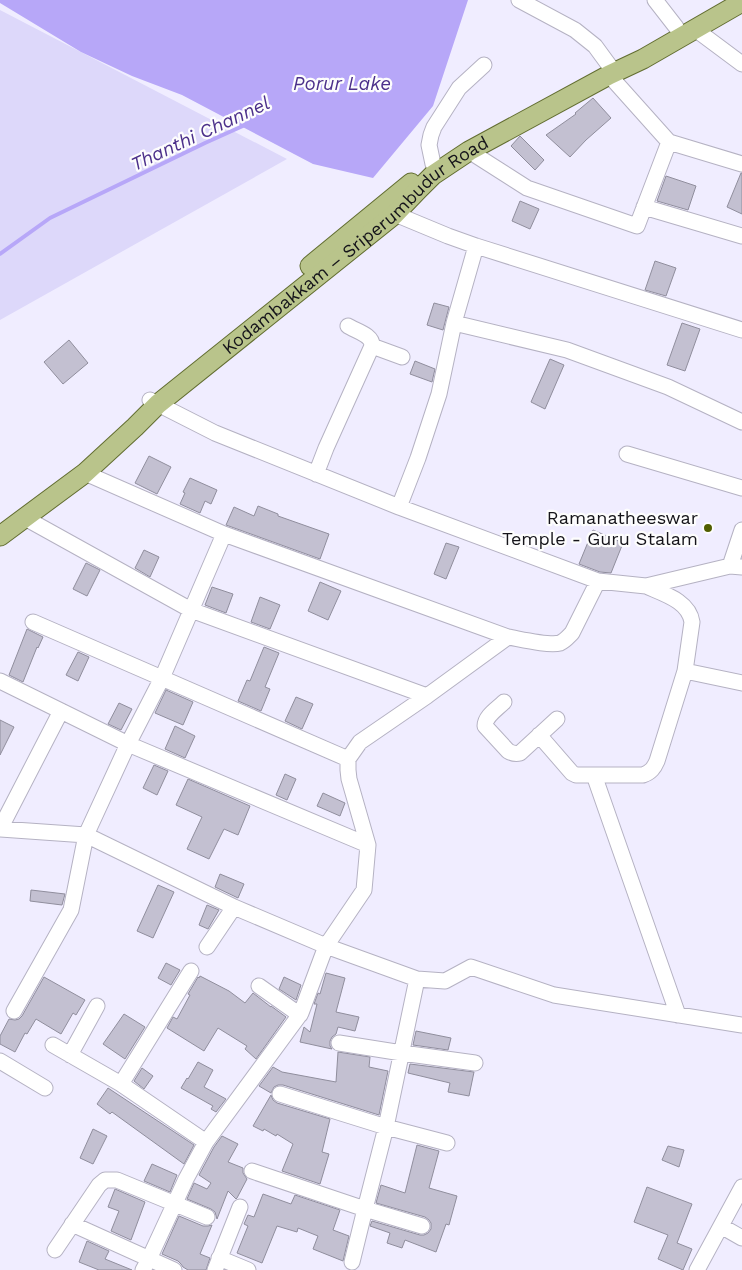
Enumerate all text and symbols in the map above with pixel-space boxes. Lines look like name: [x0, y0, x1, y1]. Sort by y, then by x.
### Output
water label: Porur Lake: [293, 72, 391, 95]
water label: Thanthi Channel: [127, 91, 274, 176]
street label: Kodambakkam – Sriperumbudur Road: [218, 132, 492, 358]
place label: Ramanatheeswar Temple - Guru Stalam: [502, 507, 698, 549]
marker: Ramanatheeswar Temple - Guru Stalam: [702, 522, 714, 534]

